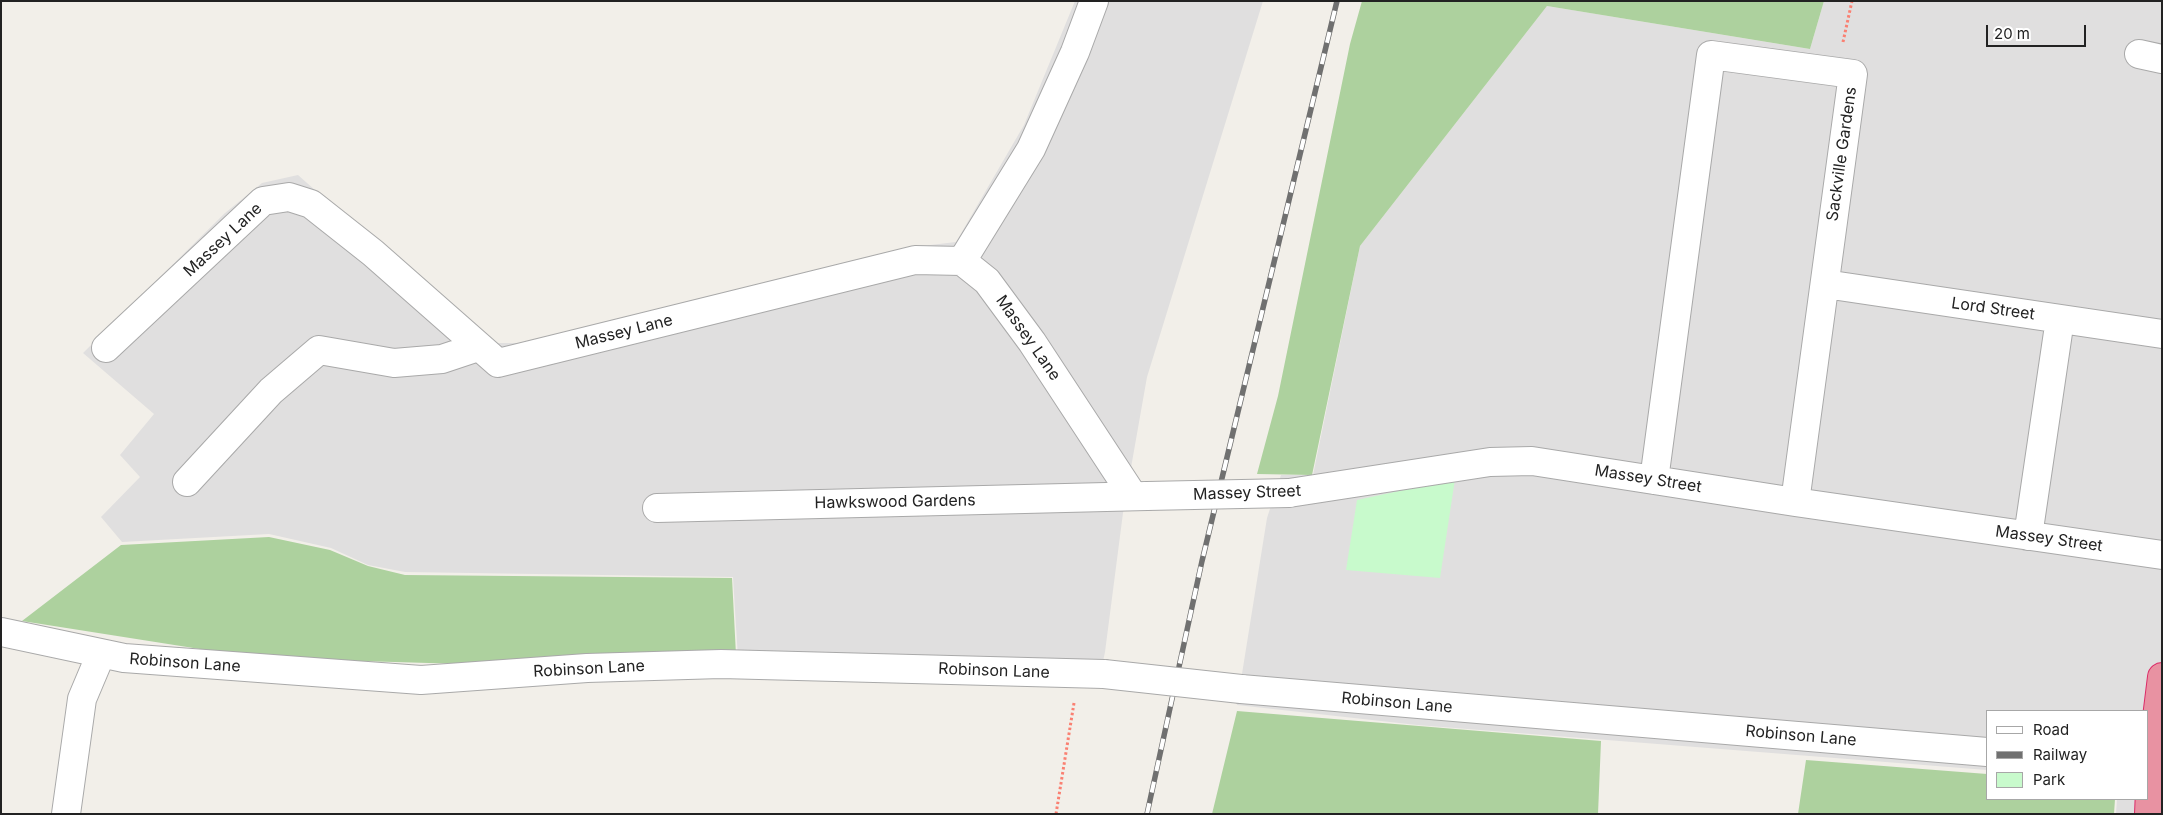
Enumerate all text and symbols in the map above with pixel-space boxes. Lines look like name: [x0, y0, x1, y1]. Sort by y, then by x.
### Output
scale bar: [1988, 15, 2088, 47]
text: 20 m: [1994, 24, 2030, 43]
street label: Sackville Gardens: [1823, 86, 1861, 222]
street label: Massey Lane: [180, 199, 266, 281]
street label: Massey Lane: [992, 292, 1064, 384]
street label: Lord Street: [1950, 294, 2036, 324]
street label: Massey Lane: [573, 311, 675, 353]
street label: Massey Street: [1593, 461, 1703, 497]
street label: Massey Street: [1193, 482, 1301, 504]
street label: Hawkswood Gardens: [814, 491, 976, 513]
street label: Massey Street: [1994, 522, 2104, 556]
street label: Robinson Lane: [129, 650, 241, 676]
street label: Robinson Lane: [533, 656, 645, 682]
street label: Robinson Lane: [938, 659, 1050, 683]
street label: Robinson Lane: [1341, 689, 1453, 717]
legend: [1986, 710, 2148, 800]
text: Road: [2033, 720, 2069, 739]
street label: Robinson Lane: [1745, 722, 1857, 750]
text: Railway: [2033, 745, 2087, 764]
text: Park: [2033, 770, 2065, 789]

